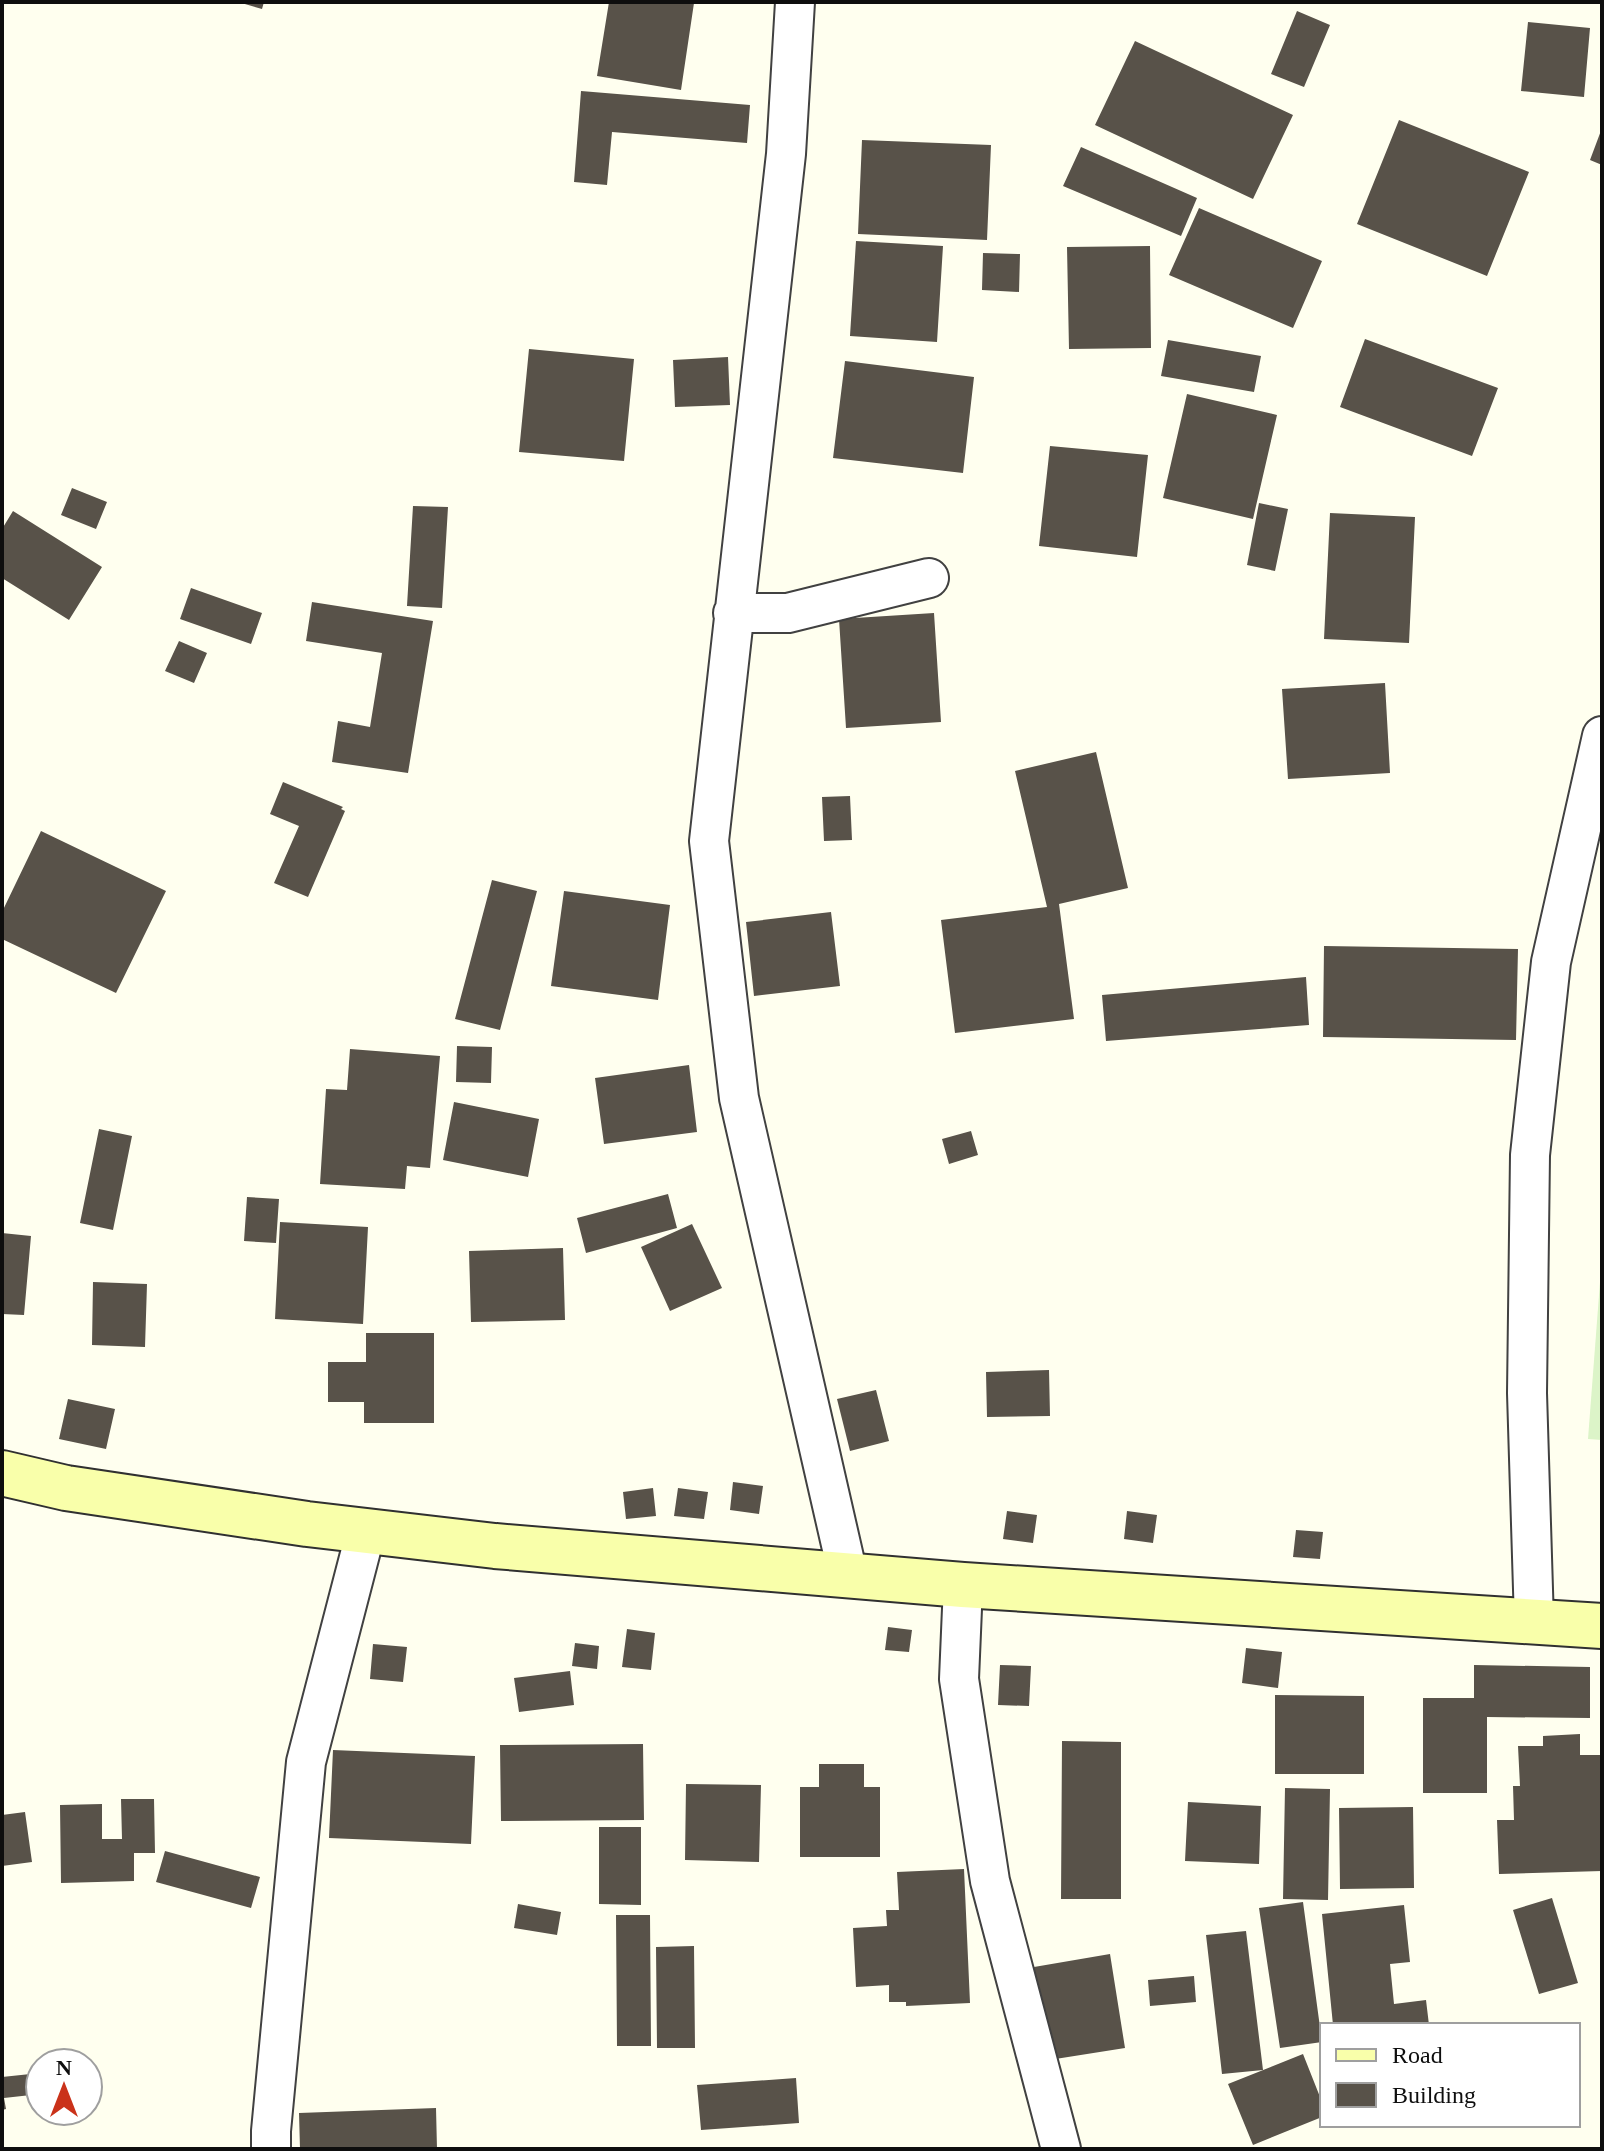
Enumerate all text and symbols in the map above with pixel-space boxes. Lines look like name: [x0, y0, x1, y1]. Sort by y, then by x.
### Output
legend: [1320, 2023, 1580, 2127]
text: Road: [1392, 2042, 1443, 2068]
north arrow: [24, 2047, 104, 2127]
text: N: [56, 2055, 72, 2080]
text: Building: [1392, 2082, 1476, 2108]

